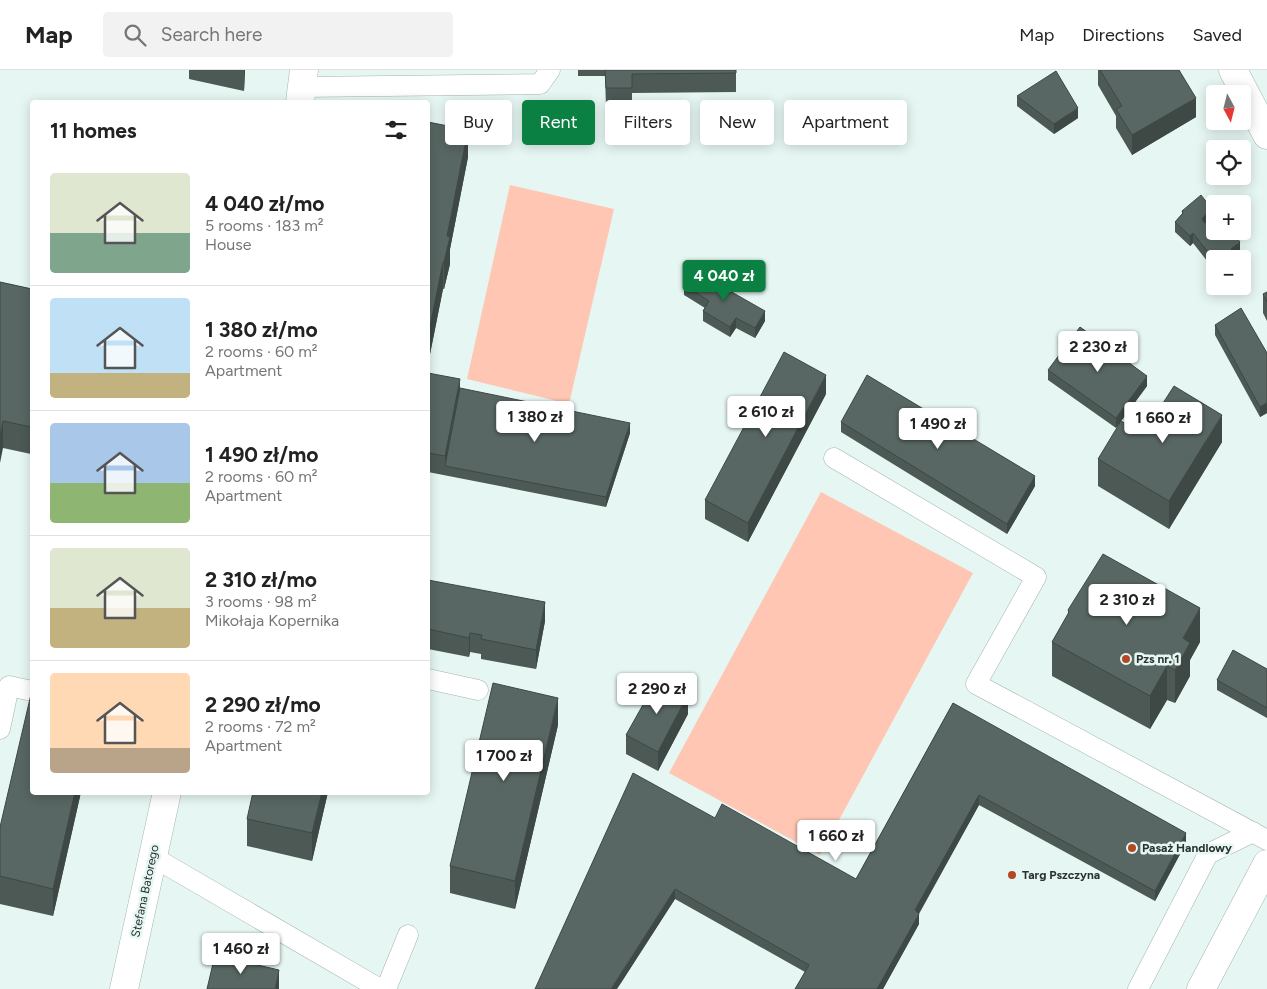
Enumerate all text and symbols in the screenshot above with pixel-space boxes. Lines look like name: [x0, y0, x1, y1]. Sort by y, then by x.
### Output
search box: [103, 12, 453, 57]
text: Map: [25, 20, 73, 49]
icon: search: [121, 21, 149, 49]
text: Search here: [161, 23, 262, 46]
text: Map: [1019, 24, 1054, 46]
text: Directions: [1082, 24, 1164, 46]
text: Saved: [1192, 24, 1242, 46]
north arrow: [1206, 85, 1251, 130]
map controls: [1206, 85, 1251, 295]
chip: Buy: [445, 100, 512, 145]
chip: Rent: [522, 100, 595, 145]
chip: Filters: [605, 100, 690, 145]
chip: New: [700, 100, 774, 145]
chip: Apartment: [784, 100, 907, 145]
icon: filters: [382, 116, 410, 144]
text: 11 homes: [50, 118, 137, 143]
button: locate: [1206, 140, 1251, 185]
text: 4 040 zł/mo: [205, 191, 324, 216]
icon: home: [90, 193, 150, 253]
button: +: [1206, 195, 1251, 240]
text: 5 rooms · 183 m²: [205, 216, 324, 235]
text: House: [205, 235, 251, 254]
button: −: [1206, 250, 1251, 295]
pin: 4 040 zł: [672, 260, 776, 302]
text: 4 040 zł: [694, 266, 754, 285]
text: 1 380 zł/mo: [205, 317, 318, 342]
icon: home: [90, 318, 150, 378]
pin: 2 230 zł: [1046, 330, 1150, 373]
text: 2 230 zł: [1069, 337, 1127, 356]
text: 2 rooms · 60 m²: [205, 342, 318, 361]
text: Apartment: [205, 361, 282, 380]
pin: 2 610 zł: [714, 396, 818, 438]
pin: 1 380 zł: [483, 400, 587, 443]
text: 2 610 zł: [738, 402, 794, 421]
pin: 1 660 zł: [1111, 402, 1215, 444]
text: 1 380 zł: [507, 407, 563, 426]
pin: 1 490 zł: [886, 408, 990, 450]
text: 1 660 zł: [1135, 408, 1191, 427]
text: 1 490 zł: [910, 414, 966, 433]
text: 1 490 zł/mo: [205, 442, 319, 467]
icon: home: [90, 443, 150, 503]
text: 2 rooms · 60 m²: [205, 467, 318, 486]
text: Apartment: [205, 486, 282, 505]
text: 2 310 zł/mo: [205, 567, 317, 592]
icon: home: [90, 568, 150, 628]
pin: 2 310 zł: [1075, 584, 1179, 626]
text: 2 310 zł: [1099, 590, 1155, 609]
text: 3 rooms · 98 m²: [205, 592, 317, 611]
text: Mikołaja Kopernika: [205, 611, 339, 630]
place label: Pzs nr. 1: [1136, 652, 1180, 666]
marker: Pzs nr. 1: [1120, 653, 1132, 665]
pin: 2 290 zł: [605, 672, 709, 715]
text: 2 290 zł: [628, 679, 686, 698]
text: 2 290 zł/mo: [205, 692, 321, 717]
icon: home: [90, 693, 150, 753]
text: 2 rooms · 72 m²: [205, 717, 316, 736]
text: Apartment: [205, 736, 282, 755]
pin: 1 700 zł: [452, 740, 556, 782]
text: 1 700 zł: [476, 746, 532, 765]
pin: 1 660 zł: [784, 820, 888, 862]
text: 1 660 zł: [808, 826, 864, 845]
place label: Pasaż Handlowy: [1142, 841, 1232, 855]
marker: Pasaż Handlowy: [1126, 842, 1138, 854]
street label: Stefana Batorego: [128, 843, 162, 939]
place label: Targ Pszczyna: [1022, 868, 1100, 882]
marker: Targ Pszczyna: [1006, 869, 1018, 881]
pin: 1 460 zł: [189, 932, 293, 975]
text: 1 460 zł: [213, 939, 269, 958]

